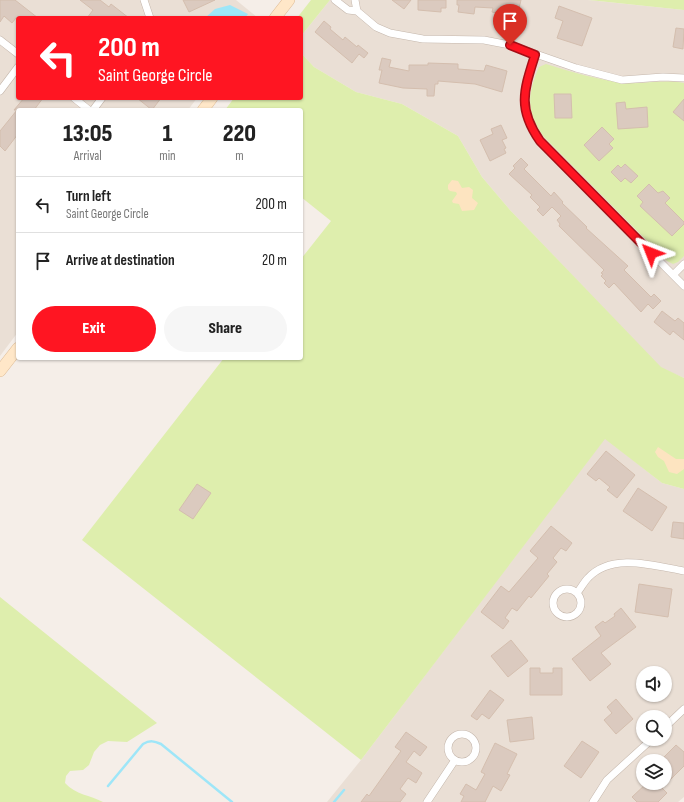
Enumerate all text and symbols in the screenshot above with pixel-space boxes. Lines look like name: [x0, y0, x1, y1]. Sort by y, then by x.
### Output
pin: [493, 4, 527, 45]
icon: arrive: [499, 10, 521, 32]
text: 200 m: [98, 31, 160, 64]
icon: left: [32, 32, 84, 84]
text: Saint George Circle: [98, 65, 213, 86]
text: 13:05: [63, 119, 112, 148]
text: 1: [163, 119, 172, 148]
text: 220: [223, 119, 256, 148]
text: Arrival: [74, 148, 102, 164]
text: min: [159, 148, 176, 164]
text: m: [235, 148, 244, 164]
text: Turn left: [66, 187, 111, 206]
icon: left: [32, 194, 54, 216]
text: 200 m: [255, 195, 287, 214]
text: Saint George Circle: [66, 206, 149, 222]
position arrow: [630, 232, 672, 274]
icon: arrive: [32, 250, 54, 272]
text: Arrive at destination: [66, 251, 175, 270]
text: 20 m: [262, 251, 287, 270]
button: Exit: [32, 306, 156, 352]
button: Share: [164, 306, 287, 352]
map controls: [636, 666, 672, 790]
button: sound: [636, 666, 672, 702]
button: search: [636, 710, 672, 746]
button: layers: [636, 754, 672, 790]

